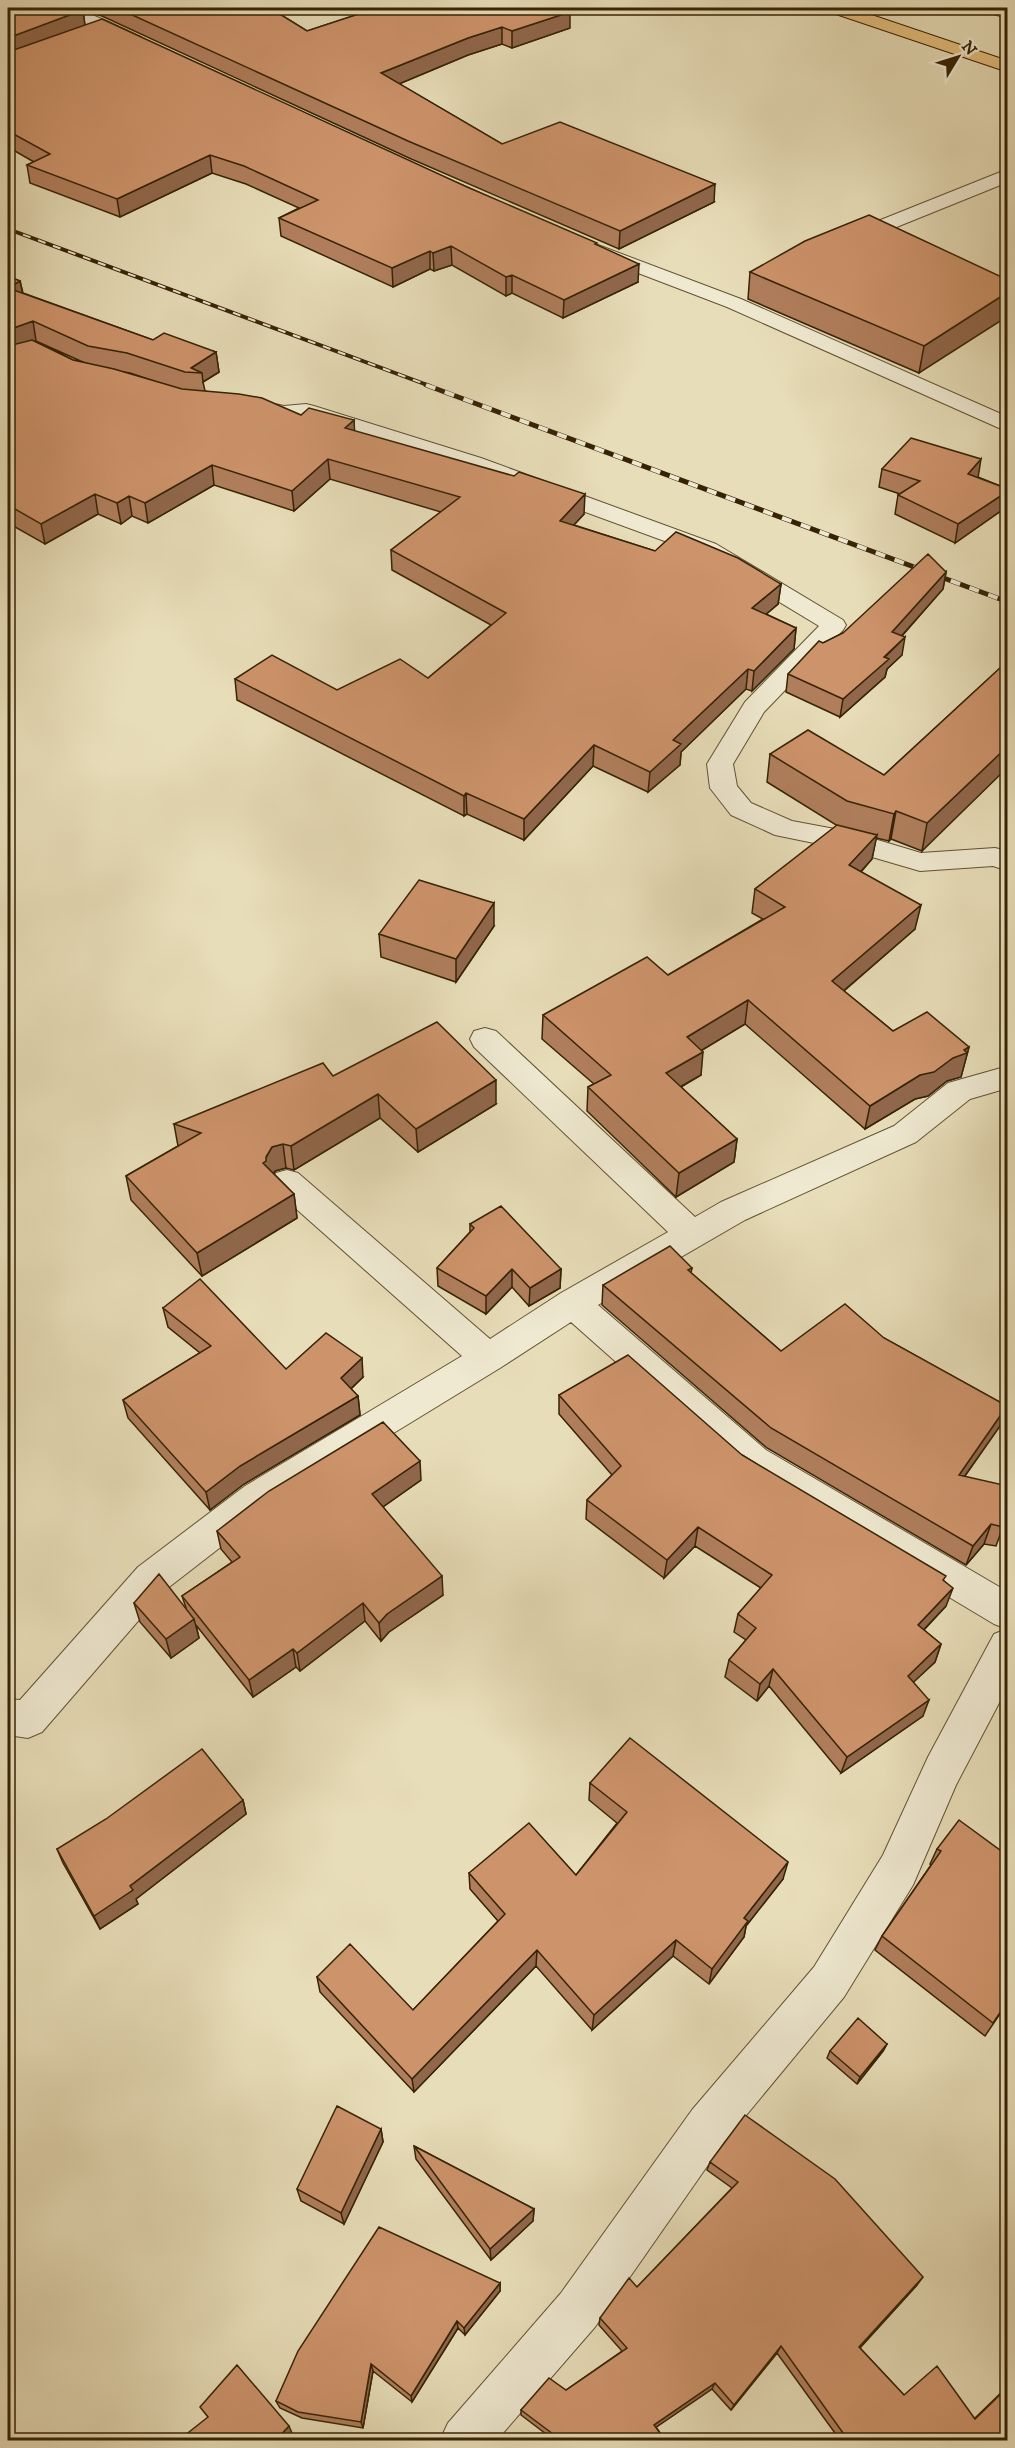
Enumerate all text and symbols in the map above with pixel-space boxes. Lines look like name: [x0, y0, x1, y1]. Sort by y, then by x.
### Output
north arrow: [928, 27, 988, 87]
text: N: [957, 37, 981, 60]

